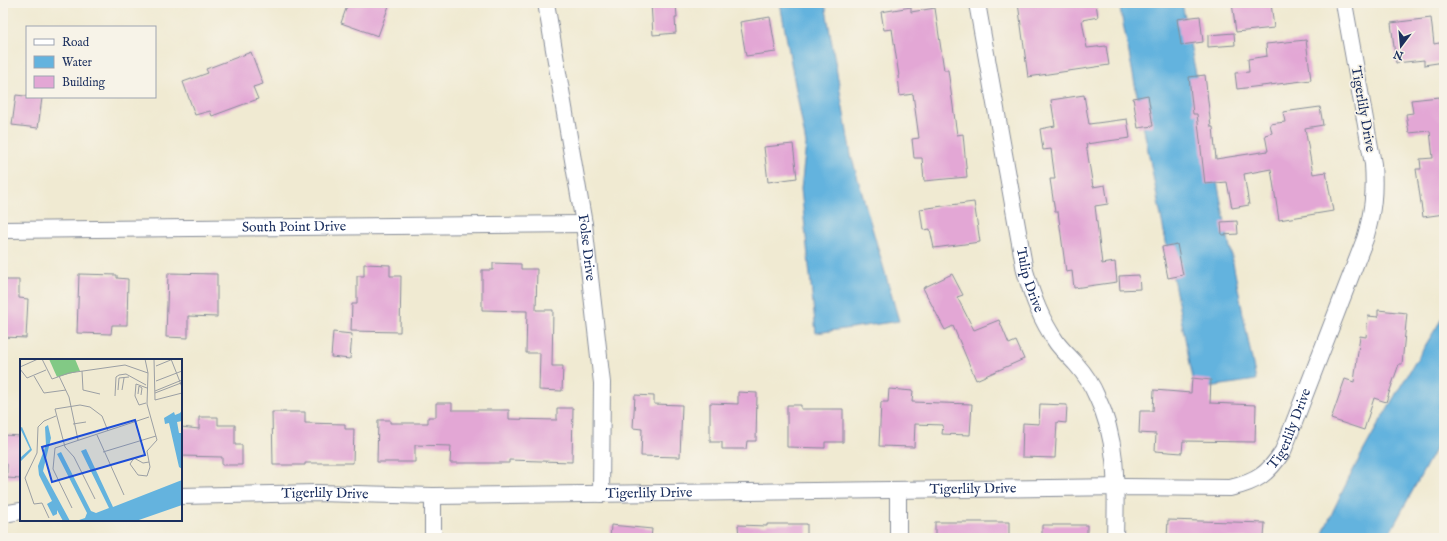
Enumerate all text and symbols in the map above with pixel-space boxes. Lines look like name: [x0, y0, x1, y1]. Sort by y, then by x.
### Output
legend: [26, 26, 156, 98]
north arrow: [1381, 26, 1421, 66]
text: Road: [62, 35, 90, 50]
text: N: [1392, 46, 1406, 63]
text: Water: [62, 55, 93, 70]
street label: Tigerlily Drive: [1347, 65, 1380, 154]
text: Building: [62, 75, 106, 90]
street label: Folse Drive: [573, 213, 599, 283]
street label: South Point Drive: [242, 217, 347, 237]
street label: Tulip Drive: [1012, 246, 1048, 316]
inset map: [20, 359, 182, 521]
street label: Tigerlily Drive: [1264, 385, 1316, 473]
street label: Tigerlily Drive: [929, 479, 1017, 499]
street label: Tigerlily Drive: [281, 484, 369, 503]
street label: Tigerlily Drive: [605, 484, 693, 503]

